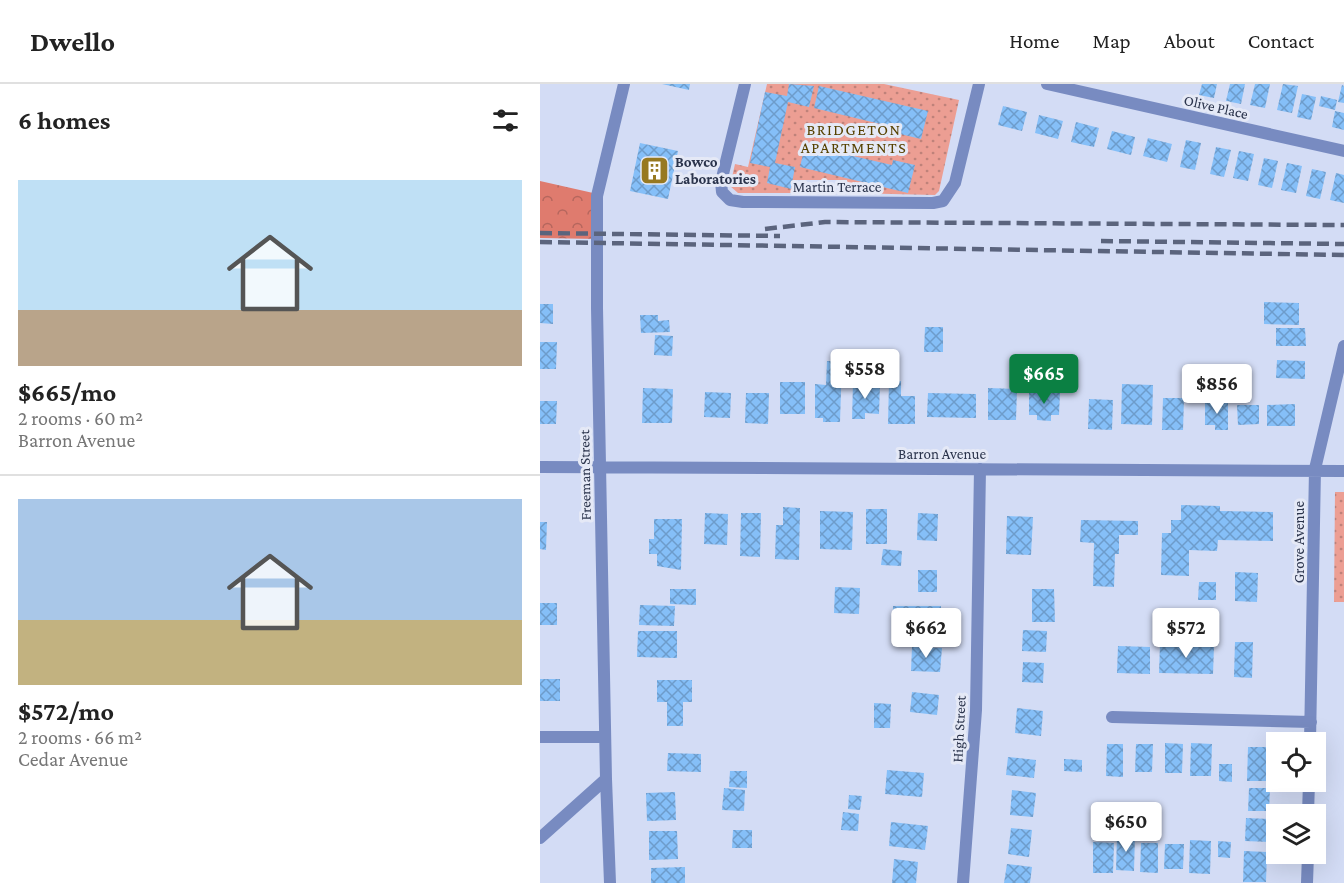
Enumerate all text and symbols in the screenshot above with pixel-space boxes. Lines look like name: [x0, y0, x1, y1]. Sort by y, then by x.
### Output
text: Dwello: [30, 26, 115, 57]
text: Home: [1009, 29, 1059, 53]
text: Map: [1092, 29, 1131, 53]
text: About: [1164, 29, 1215, 53]
text: Contact: [1248, 29, 1314, 53]
street label: Olive Place: [1182, 92, 1250, 122]
icon: filters: [489, 104, 522, 137]
text: 6 homes: [18, 106, 110, 135]
district label: BRIDGETON APARTMENTS: [801, 121, 907, 156]
place label: Bowco Laboratories: [675, 154, 756, 187]
building icon: Bowco Laboratories: [638, 155, 670, 187]
street label: Martin Terrace: [793, 179, 882, 195]
icon: home: [216, 219, 324, 327]
pin: $558: [829, 349, 901, 400]
pin: $665: [1008, 354, 1080, 405]
text: $558: [845, 357, 885, 379]
text: $665: [1023, 362, 1065, 384]
pin: $856: [1181, 364, 1253, 415]
text: $856: [1196, 372, 1238, 394]
text: $665/mo: [18, 378, 116, 407]
text: 2 rooms · 60 m²: [18, 407, 143, 429]
text: Barron Avenue: [18, 429, 135, 451]
street label: Freeman Street: [576, 429, 594, 520]
street label: Barron Avenue: [898, 446, 986, 462]
street label: Grove Avenue: [1291, 500, 1307, 583]
icon: home: [216, 538, 324, 646]
pin: $662: [890, 608, 962, 659]
pin: $572: [1150, 608, 1222, 659]
text: $662: [905, 616, 947, 638]
text: $572: [1166, 616, 1206, 638]
street label: High Street: [949, 694, 970, 763]
text: $572/mo: [18, 697, 114, 726]
text: 2 rooms · 66 m²: [18, 726, 142, 748]
map controls: [1266, 732, 1326, 864]
button: locate: [1266, 732, 1326, 792]
text: Cedar Avenue: [18, 748, 128, 770]
pin: $650: [1090, 802, 1162, 853]
button: layers: [1266, 804, 1326, 864]
text: $650: [1105, 810, 1147, 832]

